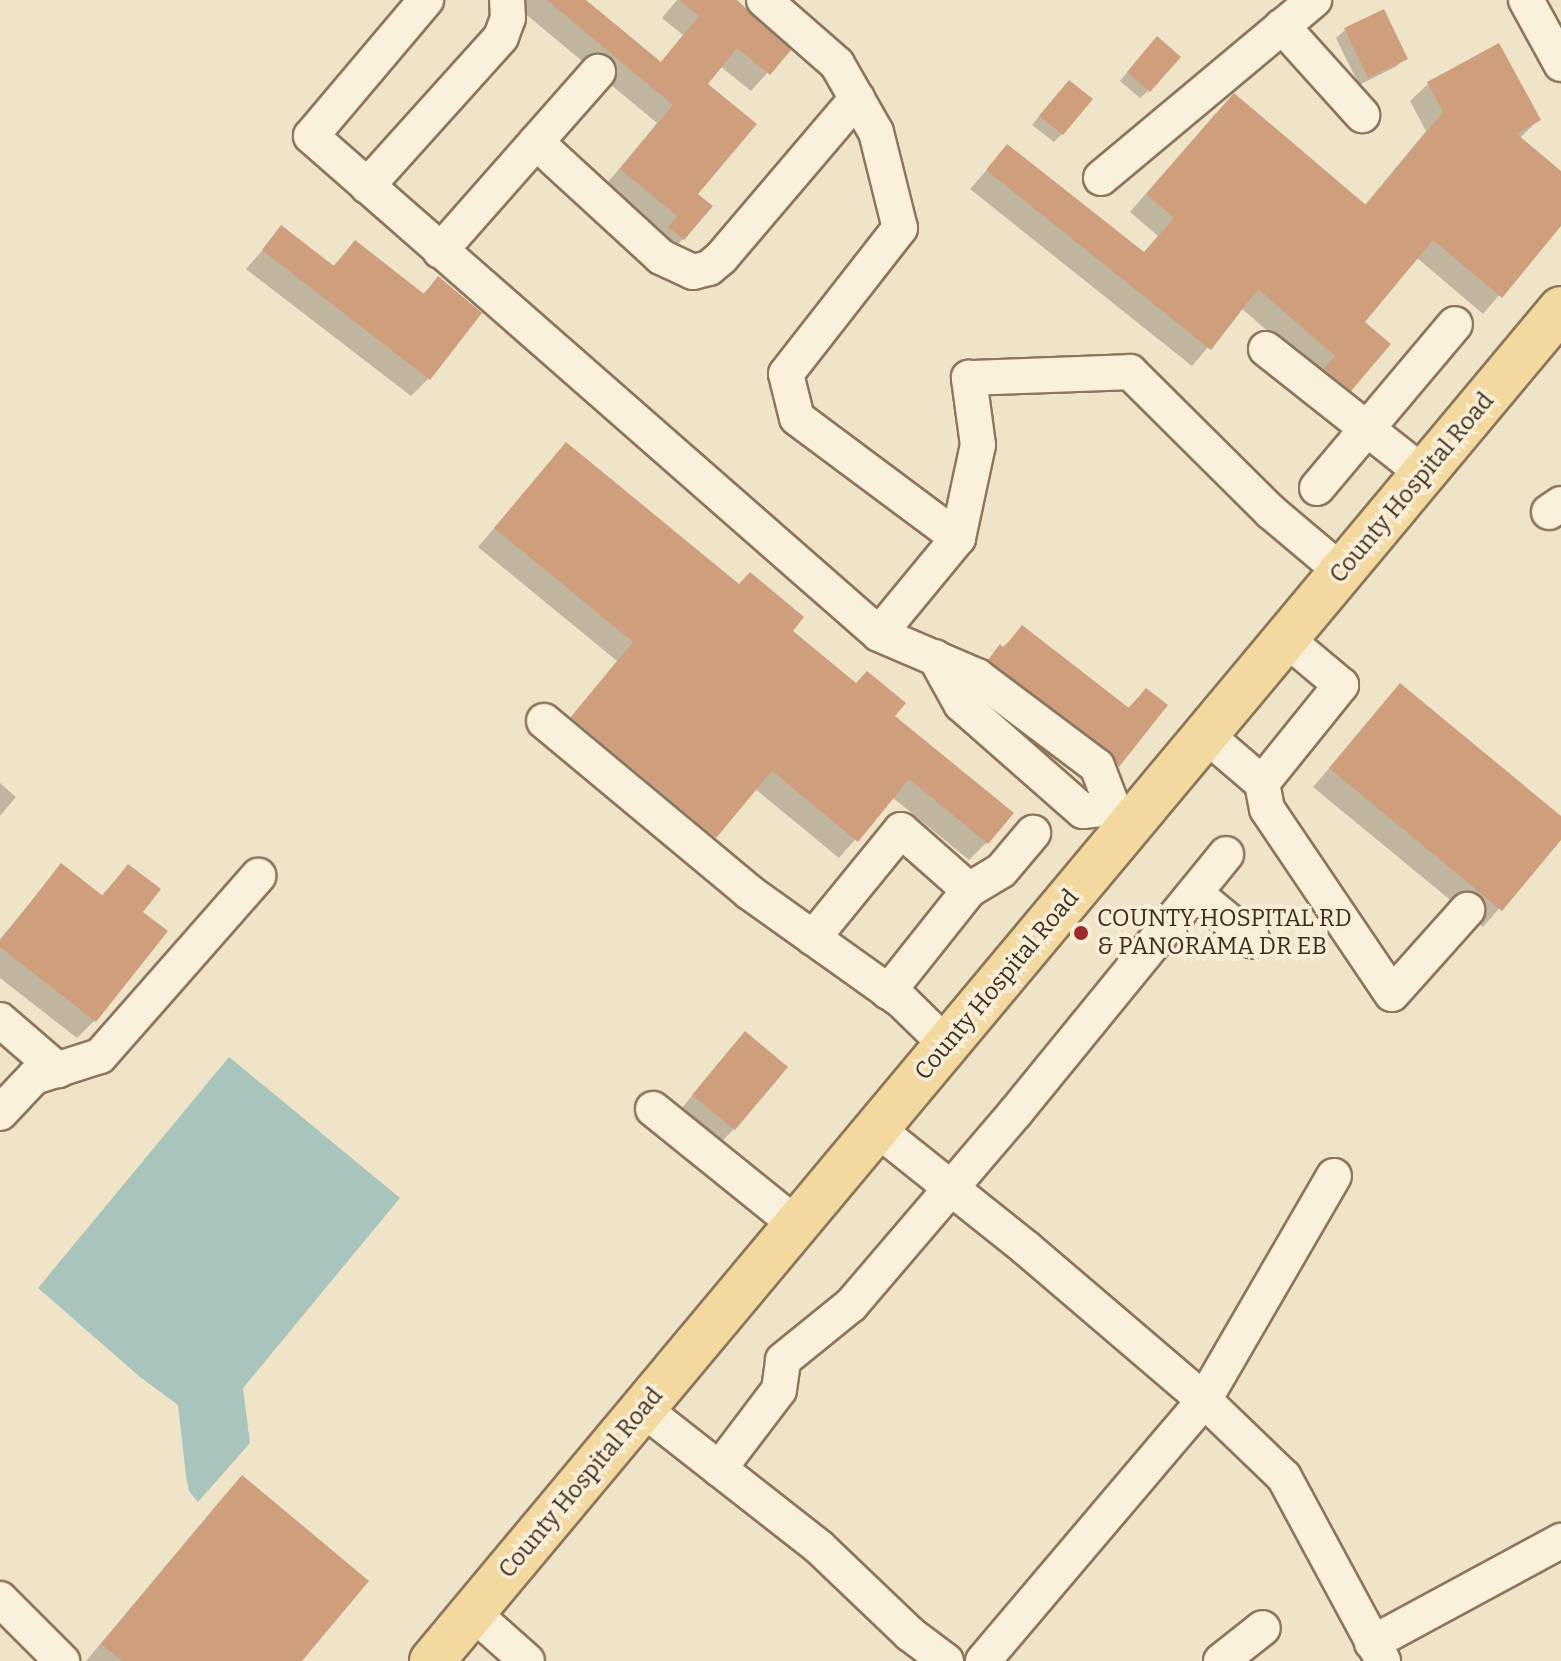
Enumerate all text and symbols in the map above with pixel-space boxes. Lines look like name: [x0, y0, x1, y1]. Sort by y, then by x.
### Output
street label: County Hospital Road: [1324, 387, 1500, 589]
street label: County Hospital Road: [909, 884, 1085, 1086]
place label: COUNTY HOSPITAL RD & PANORAMA DR EB: [1097, 905, 1352, 961]
marker: COUNTY HOSPITAL RD & PANORAMA DR EB: [1072, 924, 1090, 942]
street label: County Hospital Road: [493, 1382, 669, 1584]

